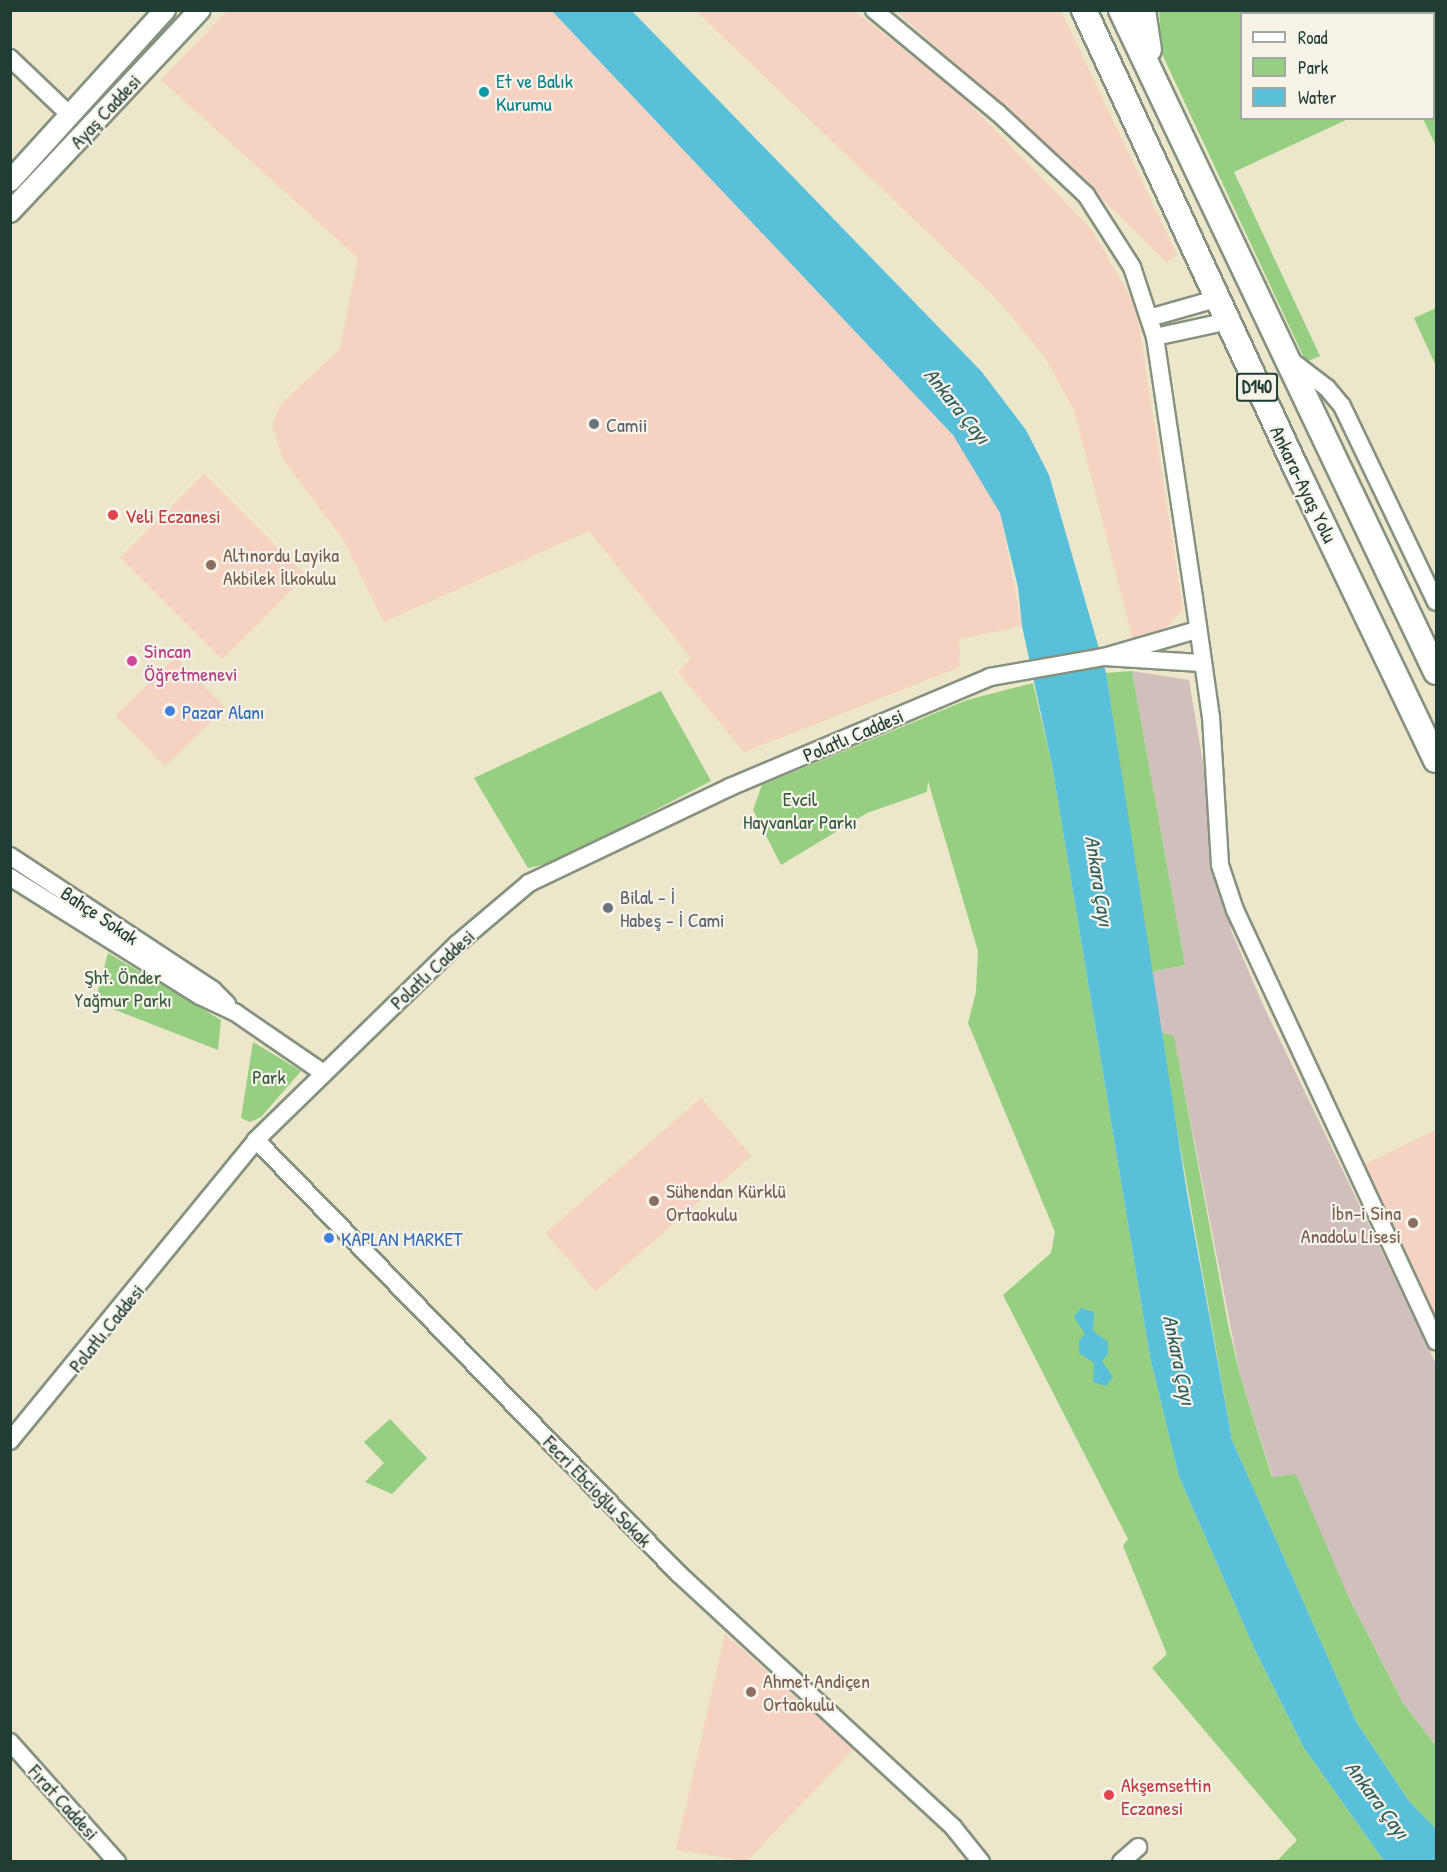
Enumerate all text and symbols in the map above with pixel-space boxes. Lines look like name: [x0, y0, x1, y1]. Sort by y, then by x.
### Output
legend: [1240, 12, 1435, 120]
text: Road: [1298, 25, 1328, 50]
text: Park: [1298, 55, 1328, 80]
place label: Et ve Balık Kurumu: [496, 68, 573, 115]
street label: Ayaş Caddesi: [65, 69, 145, 153]
marker: Et ve Balık Kurumu: [477, 85, 491, 99]
text: Water: [1298, 85, 1336, 110]
water label: Ankara Çayı: [919, 363, 995, 449]
road number: D140: [1236, 372, 1278, 402]
place label: Camii: [606, 412, 647, 436]
marker: Camii: [587, 417, 601, 431]
street label: Ankara-Ayaş Yolu: [1265, 422, 1343, 546]
place label: Veli Eczanesi: [125, 503, 221, 527]
marker: Veli Eczanesi: [106, 508, 120, 522]
place label: Altınordu Layika Akbilek İlkokulu: [223, 542, 339, 589]
marker: Altınordu Layika Akbilek İlkokulu: [204, 558, 218, 572]
place label: Sincan Öğretmenevi: [144, 638, 238, 685]
marker: Sincan Öğretmenevi: [125, 654, 139, 668]
place label: Pazar Alanı: [182, 699, 265, 723]
street label: Polatlı Caddesi: [799, 703, 907, 767]
marker: Pazar Alanı: [163, 704, 177, 718]
park label: Evcil Hayvanlar Parkı: [743, 786, 857, 833]
water label: Ankara Çayı: [1079, 834, 1119, 928]
street label: Bahçe Sokak: [57, 880, 143, 950]
place label: Bilal - İ Habeş - İ Cami: [620, 885, 725, 932]
marker: Bilal - İ Habeş - İ Cami: [601, 901, 615, 915]
street label: Polatlı Caddesi: [385, 924, 479, 1014]
park label: Şht. Önder Yağmur Parkı: [74, 965, 172, 1012]
park label: Park: [252, 1064, 286, 1088]
place label: Sühendan Kürklü Ortaokulu: [666, 1178, 786, 1225]
marker: Sühendan Kürklü Ortaokulu: [647, 1194, 661, 1208]
place label: İbn-i Sina Anadolu Lisesi: [1301, 1200, 1401, 1247]
marker: İbn-i Sina Anadolu Lisesi: [1406, 1216, 1420, 1230]
place label: KAPLAN MARKET: [341, 1226, 463, 1250]
marker: KAPLAN MARKET: [322, 1231, 336, 1245]
street label: Polatlı Caddesi: [63, 1279, 149, 1377]
water label: Ankara Çayı: [1157, 1313, 1201, 1407]
street label: Fecri Ebcioğlu Sokak: [539, 1430, 657, 1552]
place label: Ahmet Andiçen Ortaokulu: [763, 1668, 870, 1715]
marker: Ahmet Andiçen Ortaokulu: [744, 1685, 758, 1699]
water label: Ankara Çayı: [1340, 1756, 1414, 1844]
street label: Fırat Caddesi: [24, 1759, 104, 1845]
place label: Akşemsettin Eczanesi: [1121, 1772, 1211, 1819]
marker: Akşemsettin Eczanesi: [1102, 1788, 1116, 1802]

